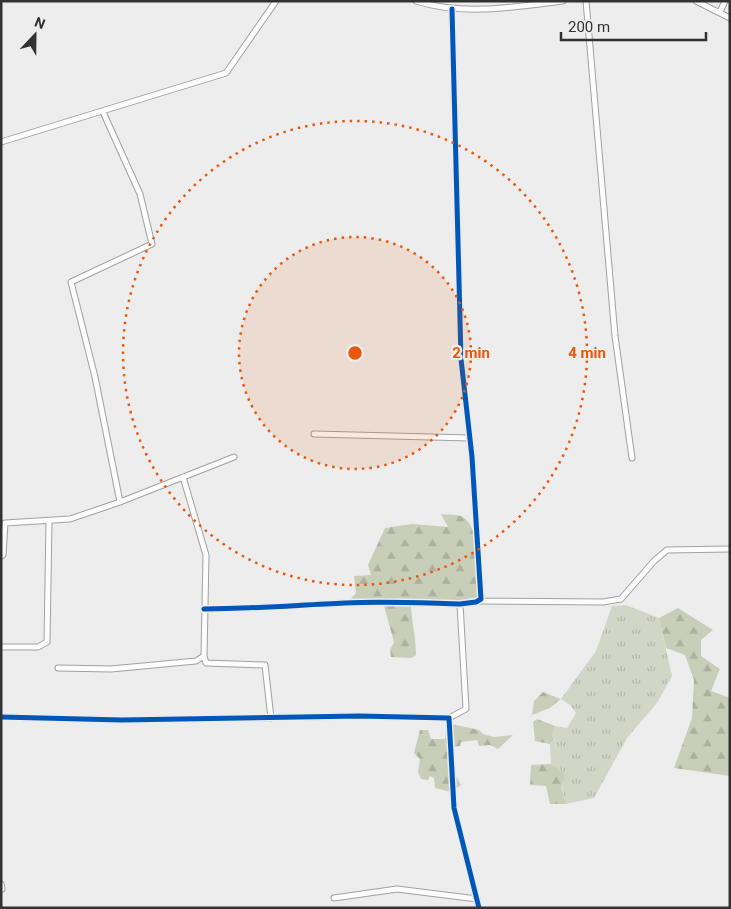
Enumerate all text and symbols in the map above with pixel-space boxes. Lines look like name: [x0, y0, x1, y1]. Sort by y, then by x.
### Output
north arrow: [10, 10, 60, 60]
scale bar: [561, 10, 706, 42]
text: N: [32, 14, 47, 32]
text: 200 m: [568, 18, 610, 36]
centre of rings: [346, 344, 364, 362]
text: 2 min: [452, 344, 490, 362]
text: 4 min: [568, 344, 606, 362]

